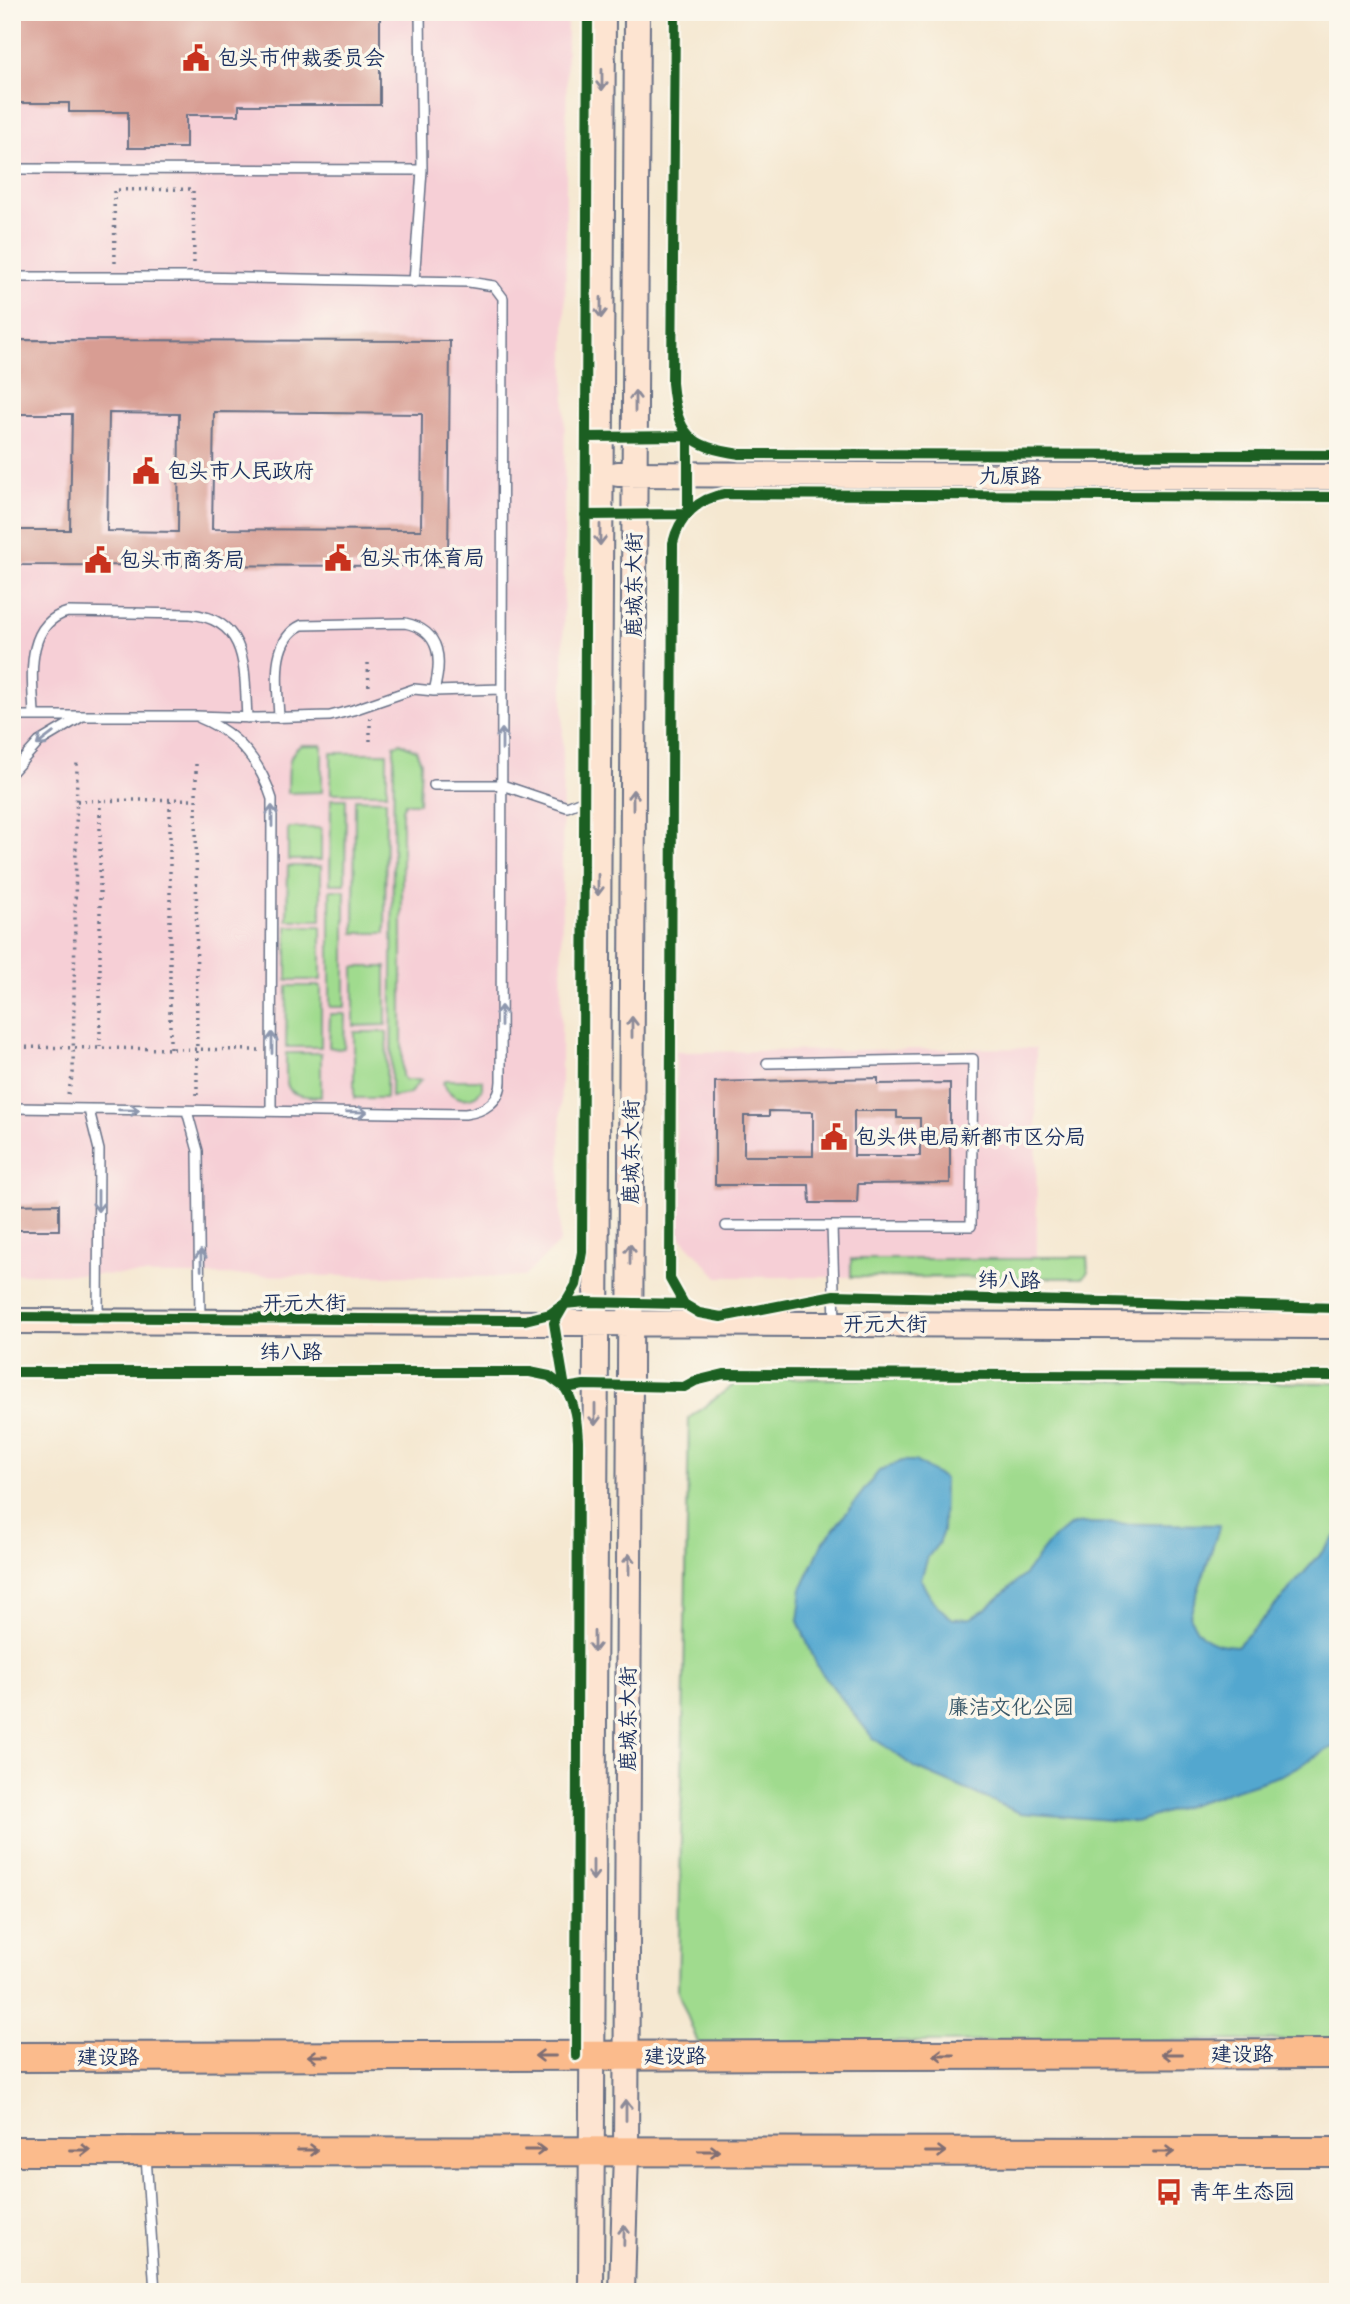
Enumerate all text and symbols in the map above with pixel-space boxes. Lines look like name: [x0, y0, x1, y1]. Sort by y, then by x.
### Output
public building icon: 包头市仲裁委员会: [181, 43, 211, 73]
place label: 包头市仲裁委员会: [217, 45, 385, 73]
one-way arrow: [595, 69, 609, 92]
one-way arrow: [594, 296, 608, 319]
one-way arrow: [628, 389, 642, 412]
public building icon: 包头市人民政府: [131, 456, 161, 486]
place label: 包头市人民政府: [167, 458, 314, 486]
street label: 九原路: [979, 463, 1042, 491]
one-way arrow: [593, 524, 607, 547]
street label: 鹿城东大街: [621, 533, 649, 638]
public building icon: 包头市体育局: [323, 543, 353, 573]
public building icon: 包头市商务局: [83, 545, 113, 575]
place label: 包头市体育局: [359, 545, 485, 573]
place label: 包头市商务局: [119, 547, 245, 575]
one-way arrow: [495, 728, 509, 751]
one-way arrow: [36, 731, 55, 746]
one-way arrow: [626, 788, 640, 811]
one-way arrow: [265, 804, 279, 827]
one-way arrow: [591, 874, 605, 897]
one-way arrow: [494, 1005, 508, 1028]
one-way arrow: [625, 1016, 639, 1039]
one-way arrow: [265, 1032, 279, 1055]
street label: 鹿城东大街: [618, 1100, 646, 1205]
one-way arrow: [118, 1103, 141, 1117]
one-way arrow: [345, 1106, 368, 1119]
public building icon: 包头供电局新都市区分局: [819, 1122, 849, 1152]
place label: 包头供电局新都市区分局: [855, 1124, 1086, 1152]
one-way arrow: [92, 1189, 105, 1212]
one-way arrow: [624, 1243, 637, 1266]
one-way arrow: [194, 1249, 207, 1272]
street label: 纬八路: [977, 1266, 1041, 1296]
street label: 开元大街: [262, 1290, 346, 1318]
street label: 开元大街: [843, 1311, 927, 1339]
street label: 纬八路: [260, 1339, 323, 1367]
one-way arrow: [588, 1403, 602, 1426]
one-way arrow: [622, 1553, 636, 1576]
one-way arrow: [587, 1630, 601, 1653]
street label: 鹿城东大街: [615, 1667, 643, 1772]
park label: 廉洁文化公园: [948, 1694, 1074, 1722]
one-way arrow: [586, 1858, 600, 1881]
street label: 建设路: [1211, 2041, 1274, 2069]
street label: 建设路: [644, 2043, 707, 2071]
street label: 建设路: [77, 2044, 140, 2072]
one-way arrow: [1160, 2047, 1183, 2061]
one-way arrow: [933, 2048, 956, 2062]
one-way arrow: [306, 2049, 329, 2063]
one-way arrow: [534, 2049, 557, 2063]
one-way arrow: [619, 2099, 633, 2122]
one-way arrow: [69, 2143, 92, 2157]
one-way arrow: [296, 2143, 319, 2157]
one-way arrow: [524, 2143, 547, 2157]
one-way arrow: [697, 2144, 720, 2158]
one-way arrow: [924, 2145, 947, 2159]
one-way arrow: [1152, 2145, 1175, 2159]
bus stop icon: 青年生态园: [1154, 2177, 1184, 2207]
place label: 青年生态园: [1190, 2179, 1295, 2207]
one-way arrow: [617, 2224, 631, 2247]

